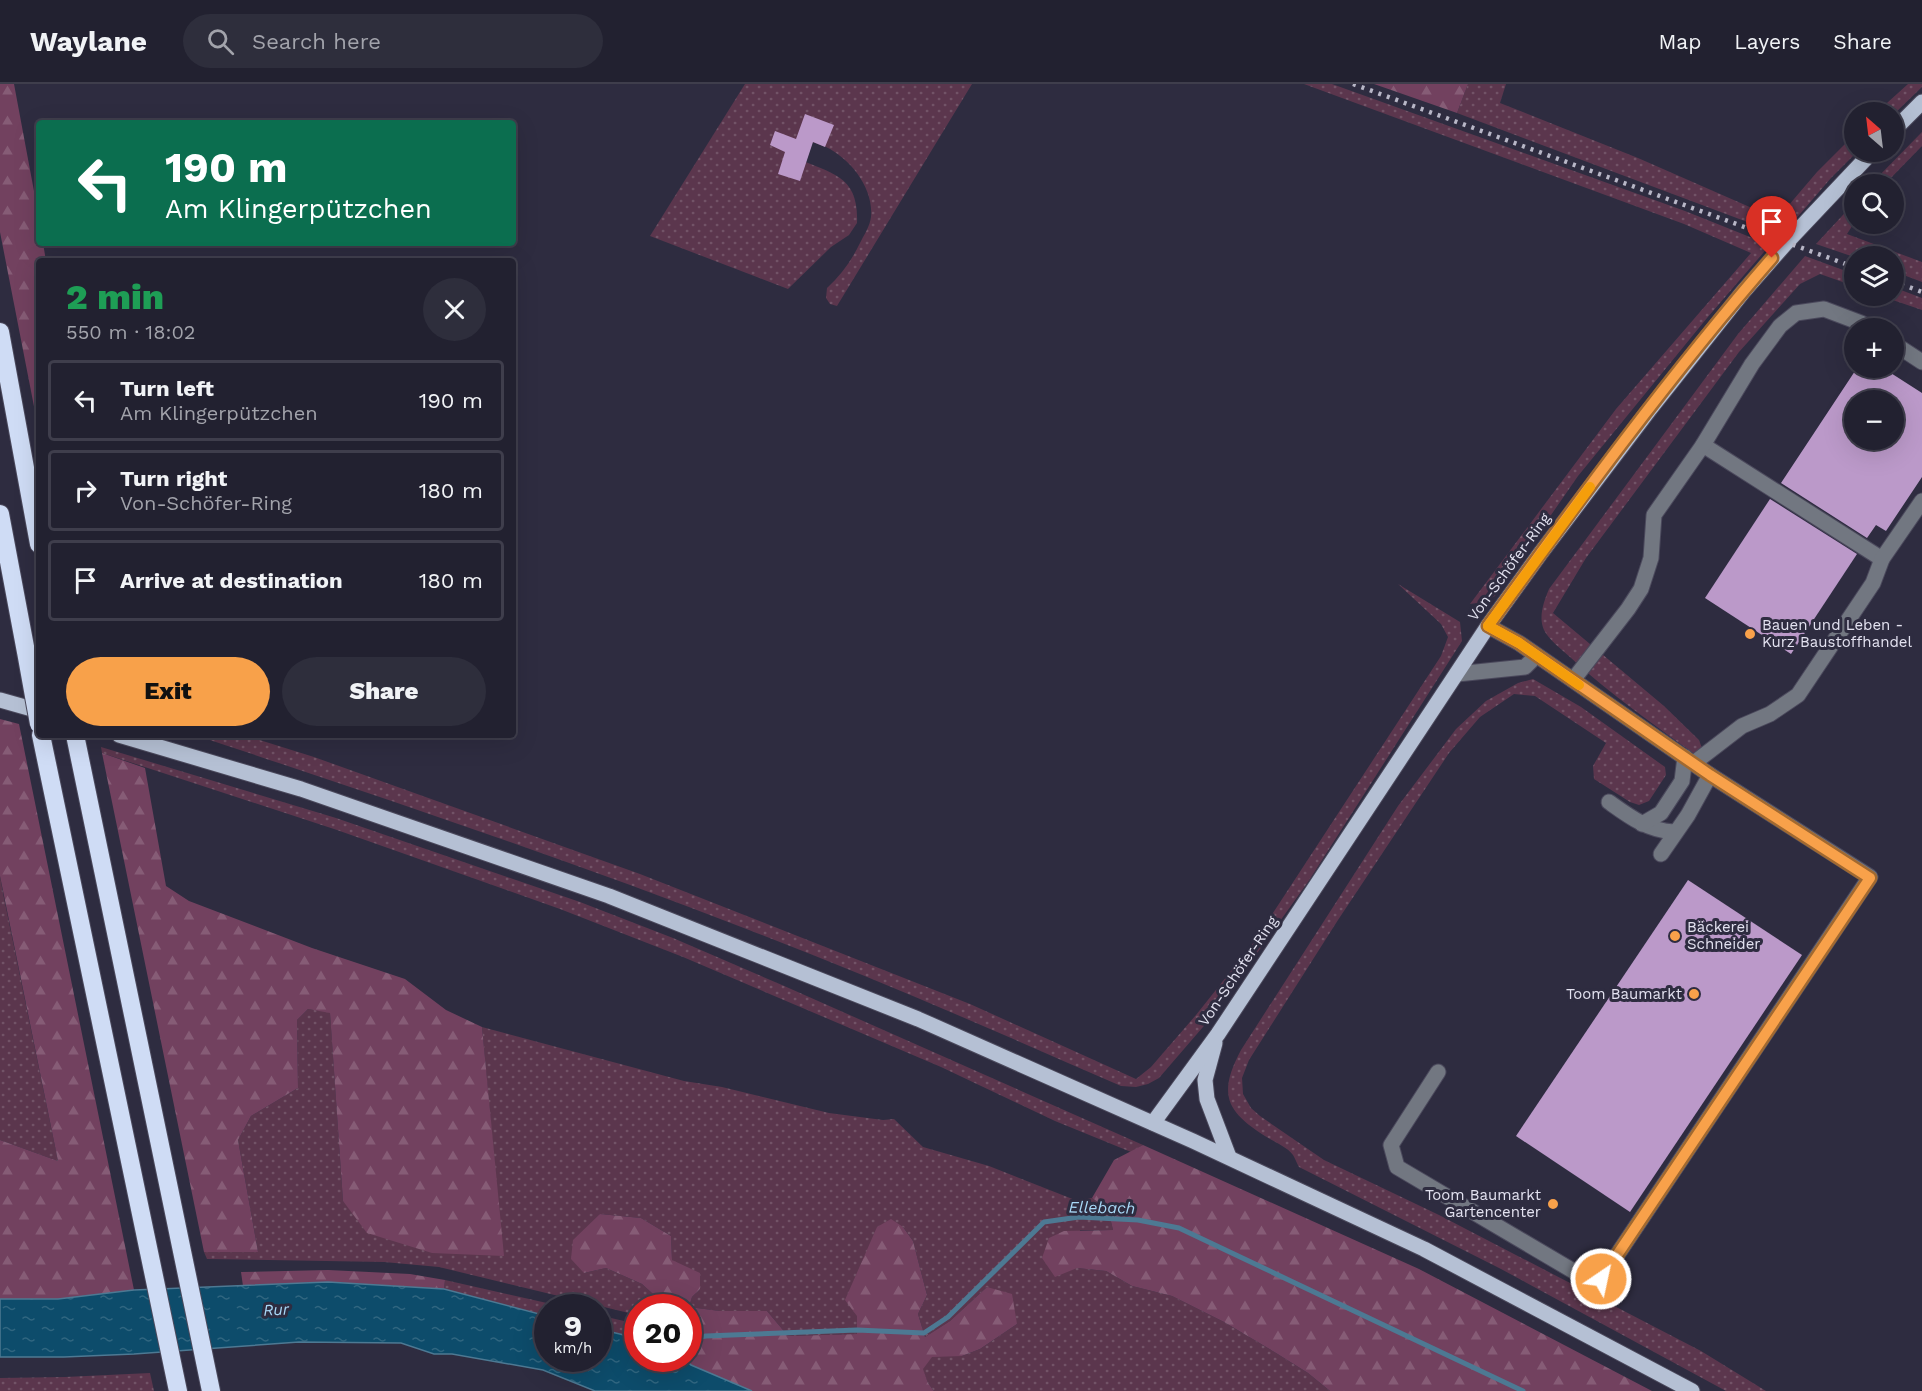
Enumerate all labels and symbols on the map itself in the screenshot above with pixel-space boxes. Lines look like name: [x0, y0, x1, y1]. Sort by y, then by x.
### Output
north arrow: [1844, 102, 1904, 162]
pin: [1746, 196, 1797, 258]
street label: Von-Schöfer-Ring: [1464, 510, 1554, 624]
place label: Bauen und Leben - Kurz Baustoffhandel: [1762, 616, 1912, 651]
marker: Bauen und Leben - Kurz Baustoffhandel: [1743, 627, 1757, 641]
street label: Von-Schöfer-Ring: [1194, 913, 1282, 1029]
place label: Bäckerei Schneider: [1687, 918, 1760, 953]
marker: Bäckerei Schneider: [1668, 929, 1682, 943]
place label: Toom Baumarkt: [1566, 985, 1683, 1003]
marker: Toom Baumarkt: [1687, 987, 1701, 1001]
place label: Toom Baumarkt Gartencenter: [1425, 1186, 1542, 1221]
water label: Ellebach: [1069, 1197, 1135, 1218]
marker: Toom Baumarkt Gartencenter: [1546, 1197, 1560, 1211]
position arrow: [1569, 1247, 1633, 1311]
speed limit sign: 20: [624, 1294, 702, 1372]
water label: Rur: [263, 1299, 290, 1320]

